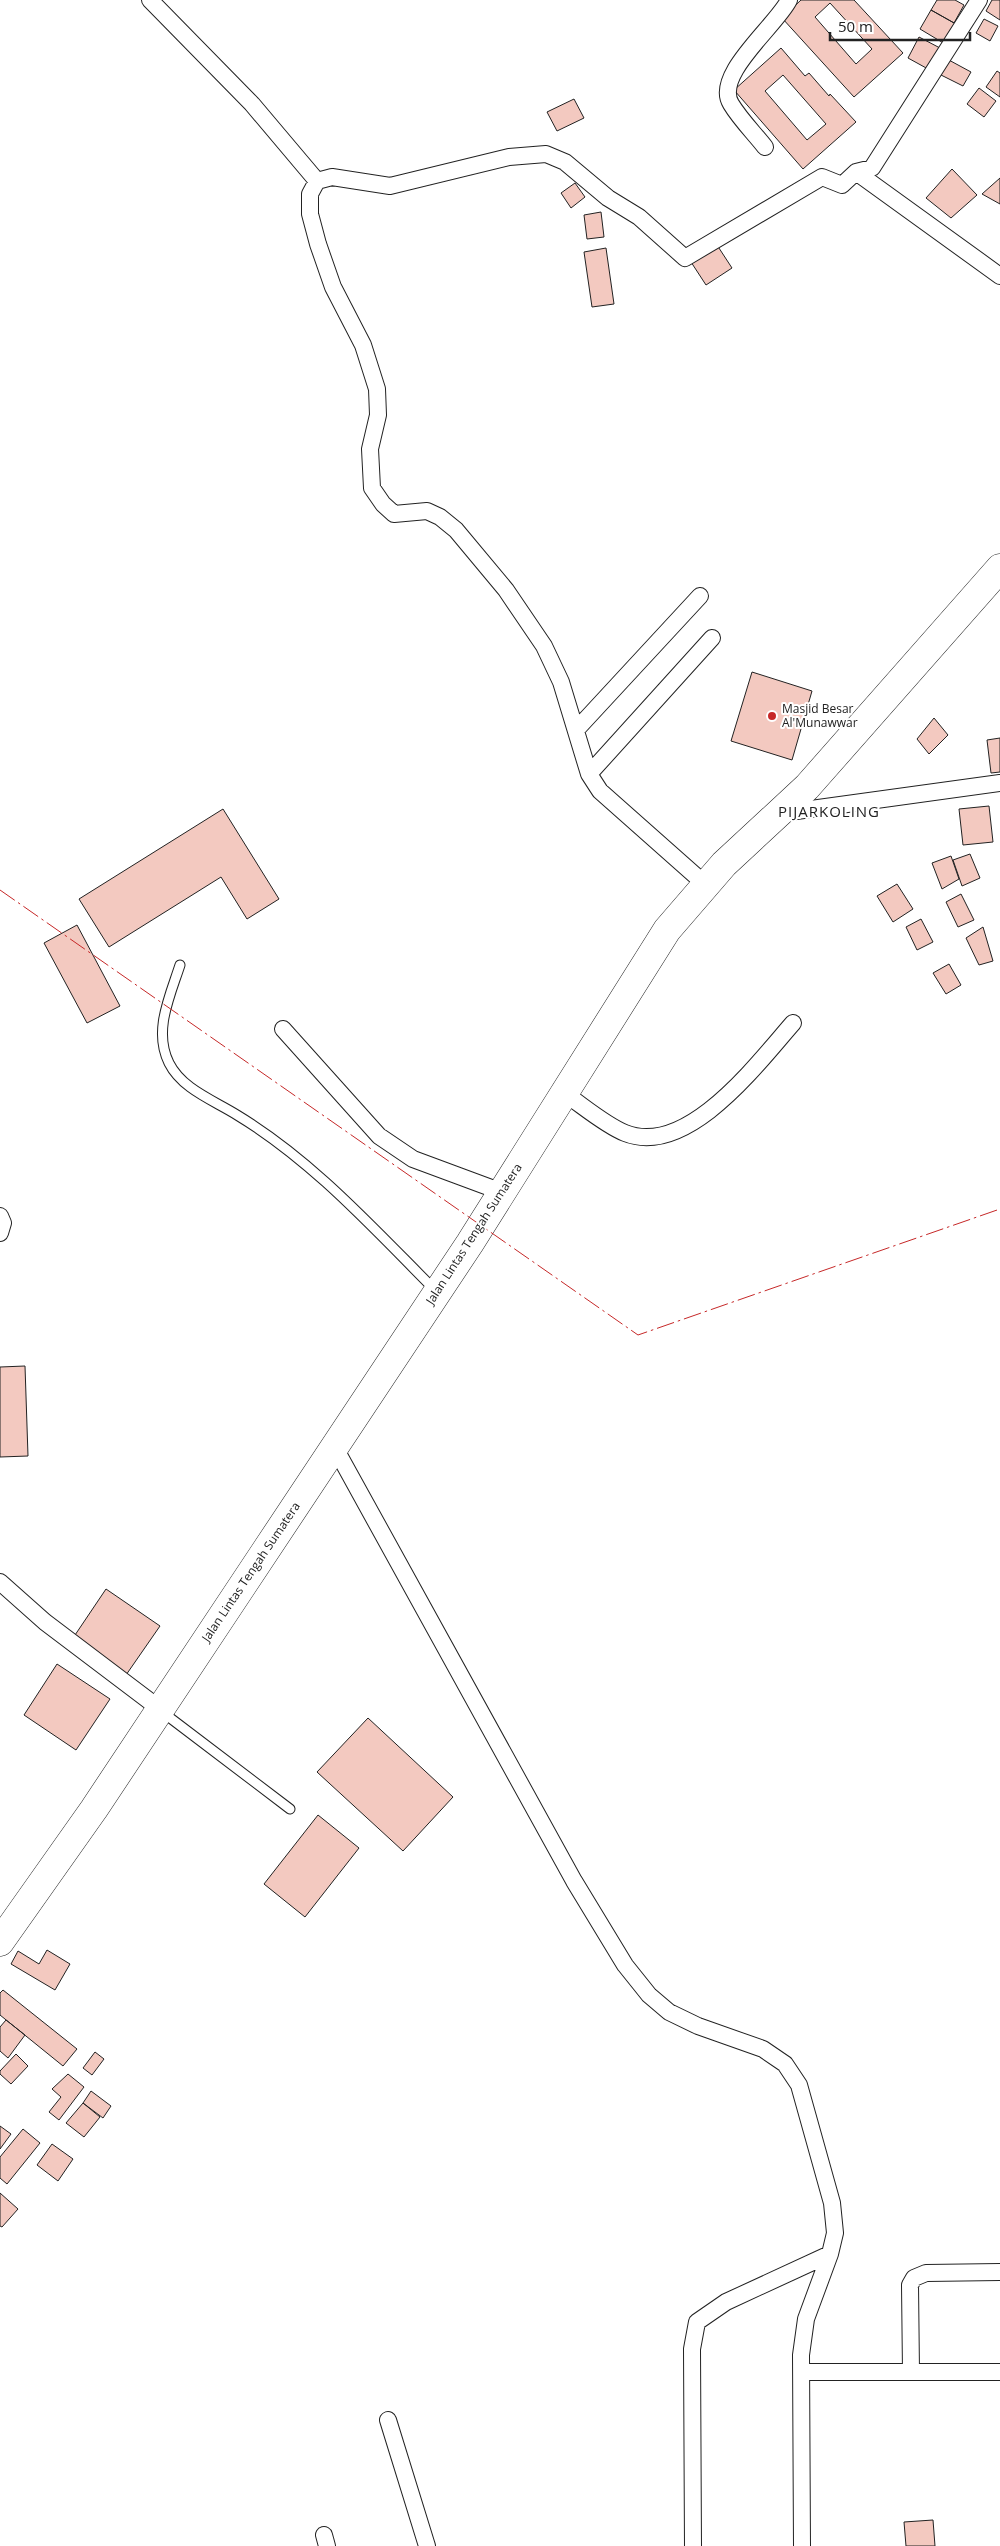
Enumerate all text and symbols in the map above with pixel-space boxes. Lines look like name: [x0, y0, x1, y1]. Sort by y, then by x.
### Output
scale bar: [830, 10, 970, 42]
text: 50 m: [838, 16, 873, 36]
place label: Masjid Besar Al'Munawwar: [782, 700, 858, 731]
marker: Masjid Besar Al'Munawwar: [766, 710, 778, 722]
district label: PIJARKOLING: [778, 801, 880, 821]
street label: Jalan Lintas Tengah Sumatera: [421, 1160, 526, 1308]
street label: Jalan Lintas Tengah Sumatera: [197, 1499, 304, 1646]

